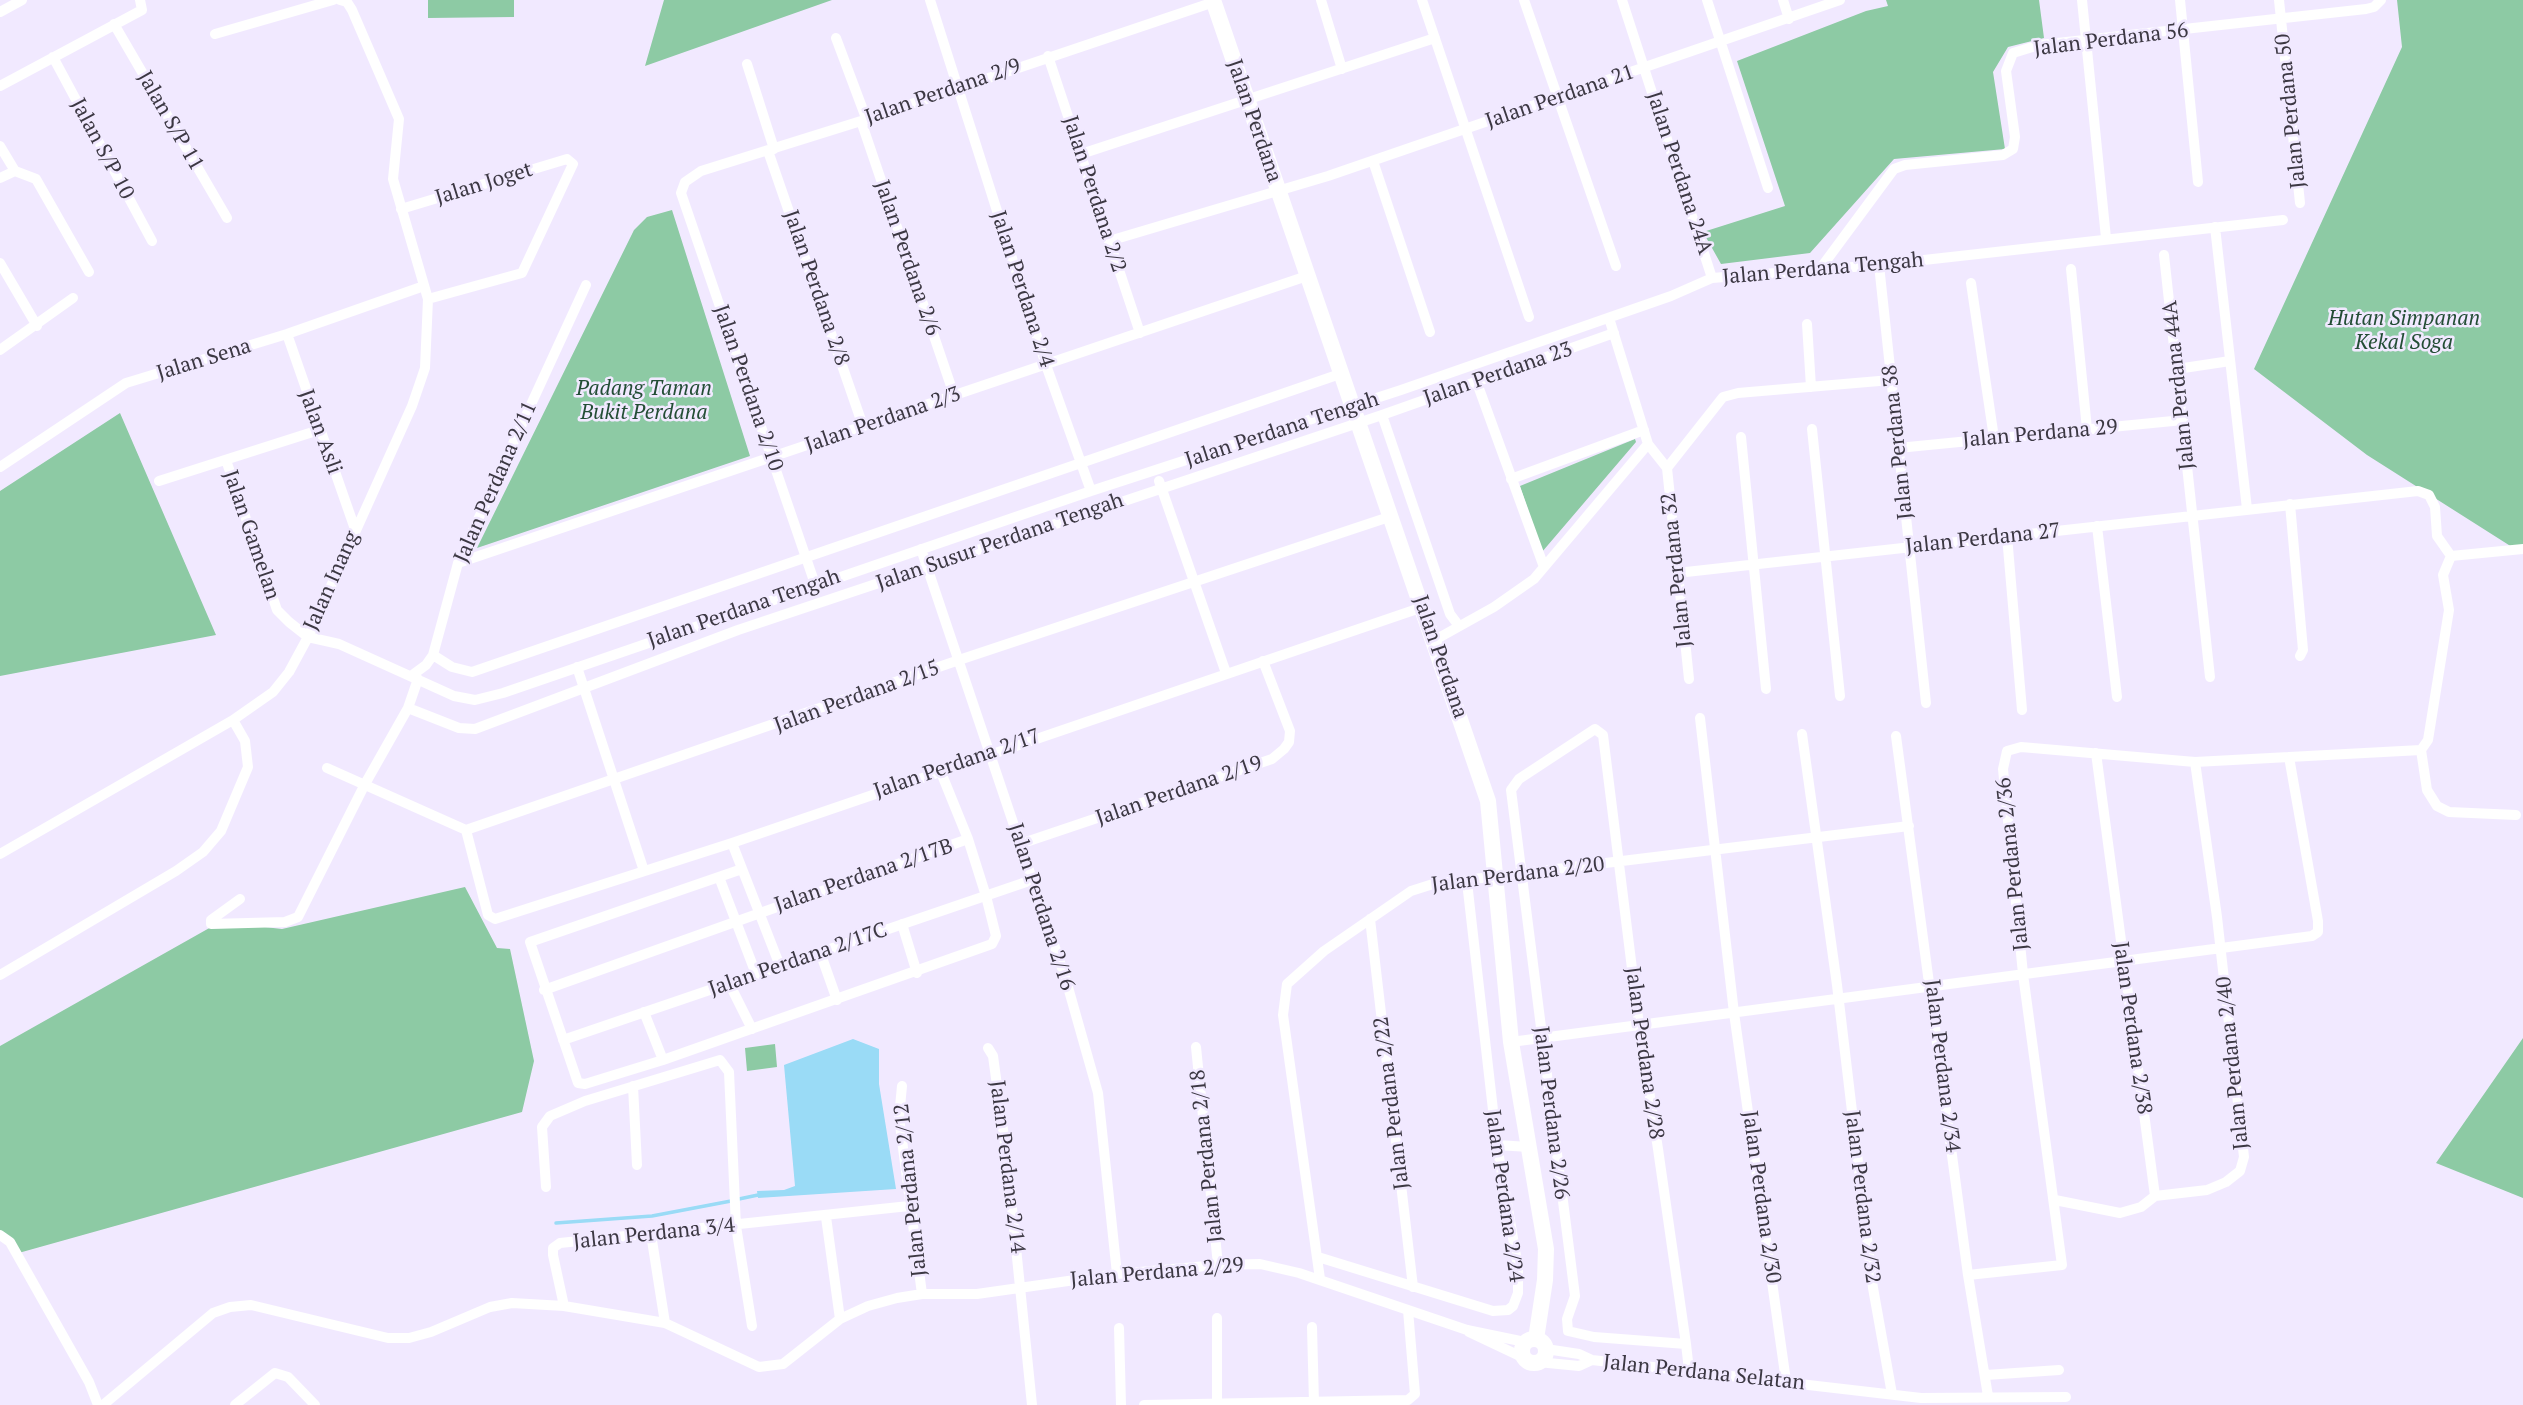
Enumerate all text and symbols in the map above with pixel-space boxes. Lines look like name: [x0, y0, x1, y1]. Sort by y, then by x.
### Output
street label: Jalan Perdana 56: [2032, 18, 2190, 62]
street label: Jalan Perdana 50: [2270, 32, 2312, 190]
street label: Jalan Perdana 2/9: [862, 54, 1024, 130]
street label: Jalan Perdana: [1221, 56, 1287, 186]
street label: Jalan Perdana 21: [1482, 60, 1638, 134]
street label: Jalan S/P 11: [131, 67, 209, 175]
street label: Jalan Perdana 24A: [1641, 88, 1717, 258]
street label: Jalan S/P 10: [65, 94, 139, 204]
street label: Jalan Perdana 2/2: [1057, 113, 1131, 275]
street label: Jalan Joget: [432, 157, 536, 211]
street label: Jalan Perdana 2/6: [869, 177, 945, 339]
street label: Jalan Perdana 2/8: [778, 207, 854, 369]
street label: Jalan Perdana 2/4: [985, 208, 1059, 370]
street label: Jalan Perdana Tengah: [1721, 248, 1925, 290]
street label: Jalan Perdana 44A: [2158, 299, 2200, 471]
street label: Jalan Perdana 2/10: [708, 302, 788, 474]
park label: Hutan Simpanan Kekal Soga: [2328, 306, 2480, 356]
street label: Jalan Sena: [154, 334, 254, 386]
street label: Jalan Perdana 23: [1420, 337, 1576, 411]
street label: Jalan Perdana 38: [1877, 363, 1919, 521]
park label: Padang Taman Bukit Perdana: [576, 376, 712, 426]
street label: Jalan Perdana 2/3: [802, 382, 964, 458]
street label: Jalan Asli: [293, 386, 347, 478]
street label: Jalan Perdana Tengah: [1182, 387, 1382, 473]
street label: Jalan Perdana 2/11: [449, 397, 543, 567]
street label: Jalan Perdana 29: [1961, 415, 2119, 453]
street label: Jalan Gamelan: [217, 467, 285, 603]
street label: Jalan Susur Perdana Tengah: [873, 488, 1127, 596]
street label: Jalan Perdana 32: [1656, 491, 1698, 649]
street label: Jalan Perdana 27: [1904, 518, 2062, 560]
street label: Jalan Inang: [299, 527, 365, 635]
street label: Jalan Perdana Tengah: [644, 564, 844, 654]
street label: Jalan Perdana: [1407, 592, 1473, 722]
street label: Jalan Perdana 2/15: [771, 655, 943, 739]
street label: Jalan Perdana 2/17: [871, 724, 1043, 804]
street label: Jalan Perdana 2/19: [1093, 751, 1265, 831]
street label: Jalan Perdana 2/36: [1991, 776, 2035, 952]
street label: Jalan Perdana 2/16: [1002, 820, 1080, 994]
street label: Jalan Perdana 2/17B: [772, 834, 956, 918]
street label: Jalan Perdana 2/20: [1430, 852, 1606, 898]
street label: Jalan Perdana 2/17C: [706, 918, 890, 1002]
street label: Jalan Perdana 2/38: [2107, 940, 2157, 1116]
street label: Jalan Perdana 2/28: [1619, 965, 1669, 1141]
street label: Jalan Perdana 2/40: [2211, 975, 2255, 1151]
street label: Jalan Perdana 2/34: [1919, 978, 1965, 1154]
street label: Jalan Perdana 2/22: [1369, 1015, 1415, 1191]
street label: Jalan Perdana 2/26: [1528, 1025, 1574, 1201]
street label: Jalan Perdana 2/18: [1185, 1068, 1229, 1244]
street label: Jalan Perdana 2/14: [984, 1079, 1030, 1255]
street label: Jalan Perdana 2/12: [889, 1102, 933, 1278]
street label: Jalan Perdana 2/24: [1479, 1108, 1529, 1284]
street label: Jalan Perdana 2/30: [1736, 1109, 1786, 1285]
street label: Jalan Perdana 2/32: [1839, 1109, 1885, 1285]
street label: Jalan Perdana 3/4: [572, 1213, 736, 1255]
street label: Jalan Perdana 2/29: [1069, 1253, 1245, 1293]
street label: Jalan Perdana Selatan: [1602, 1350, 1806, 1396]

